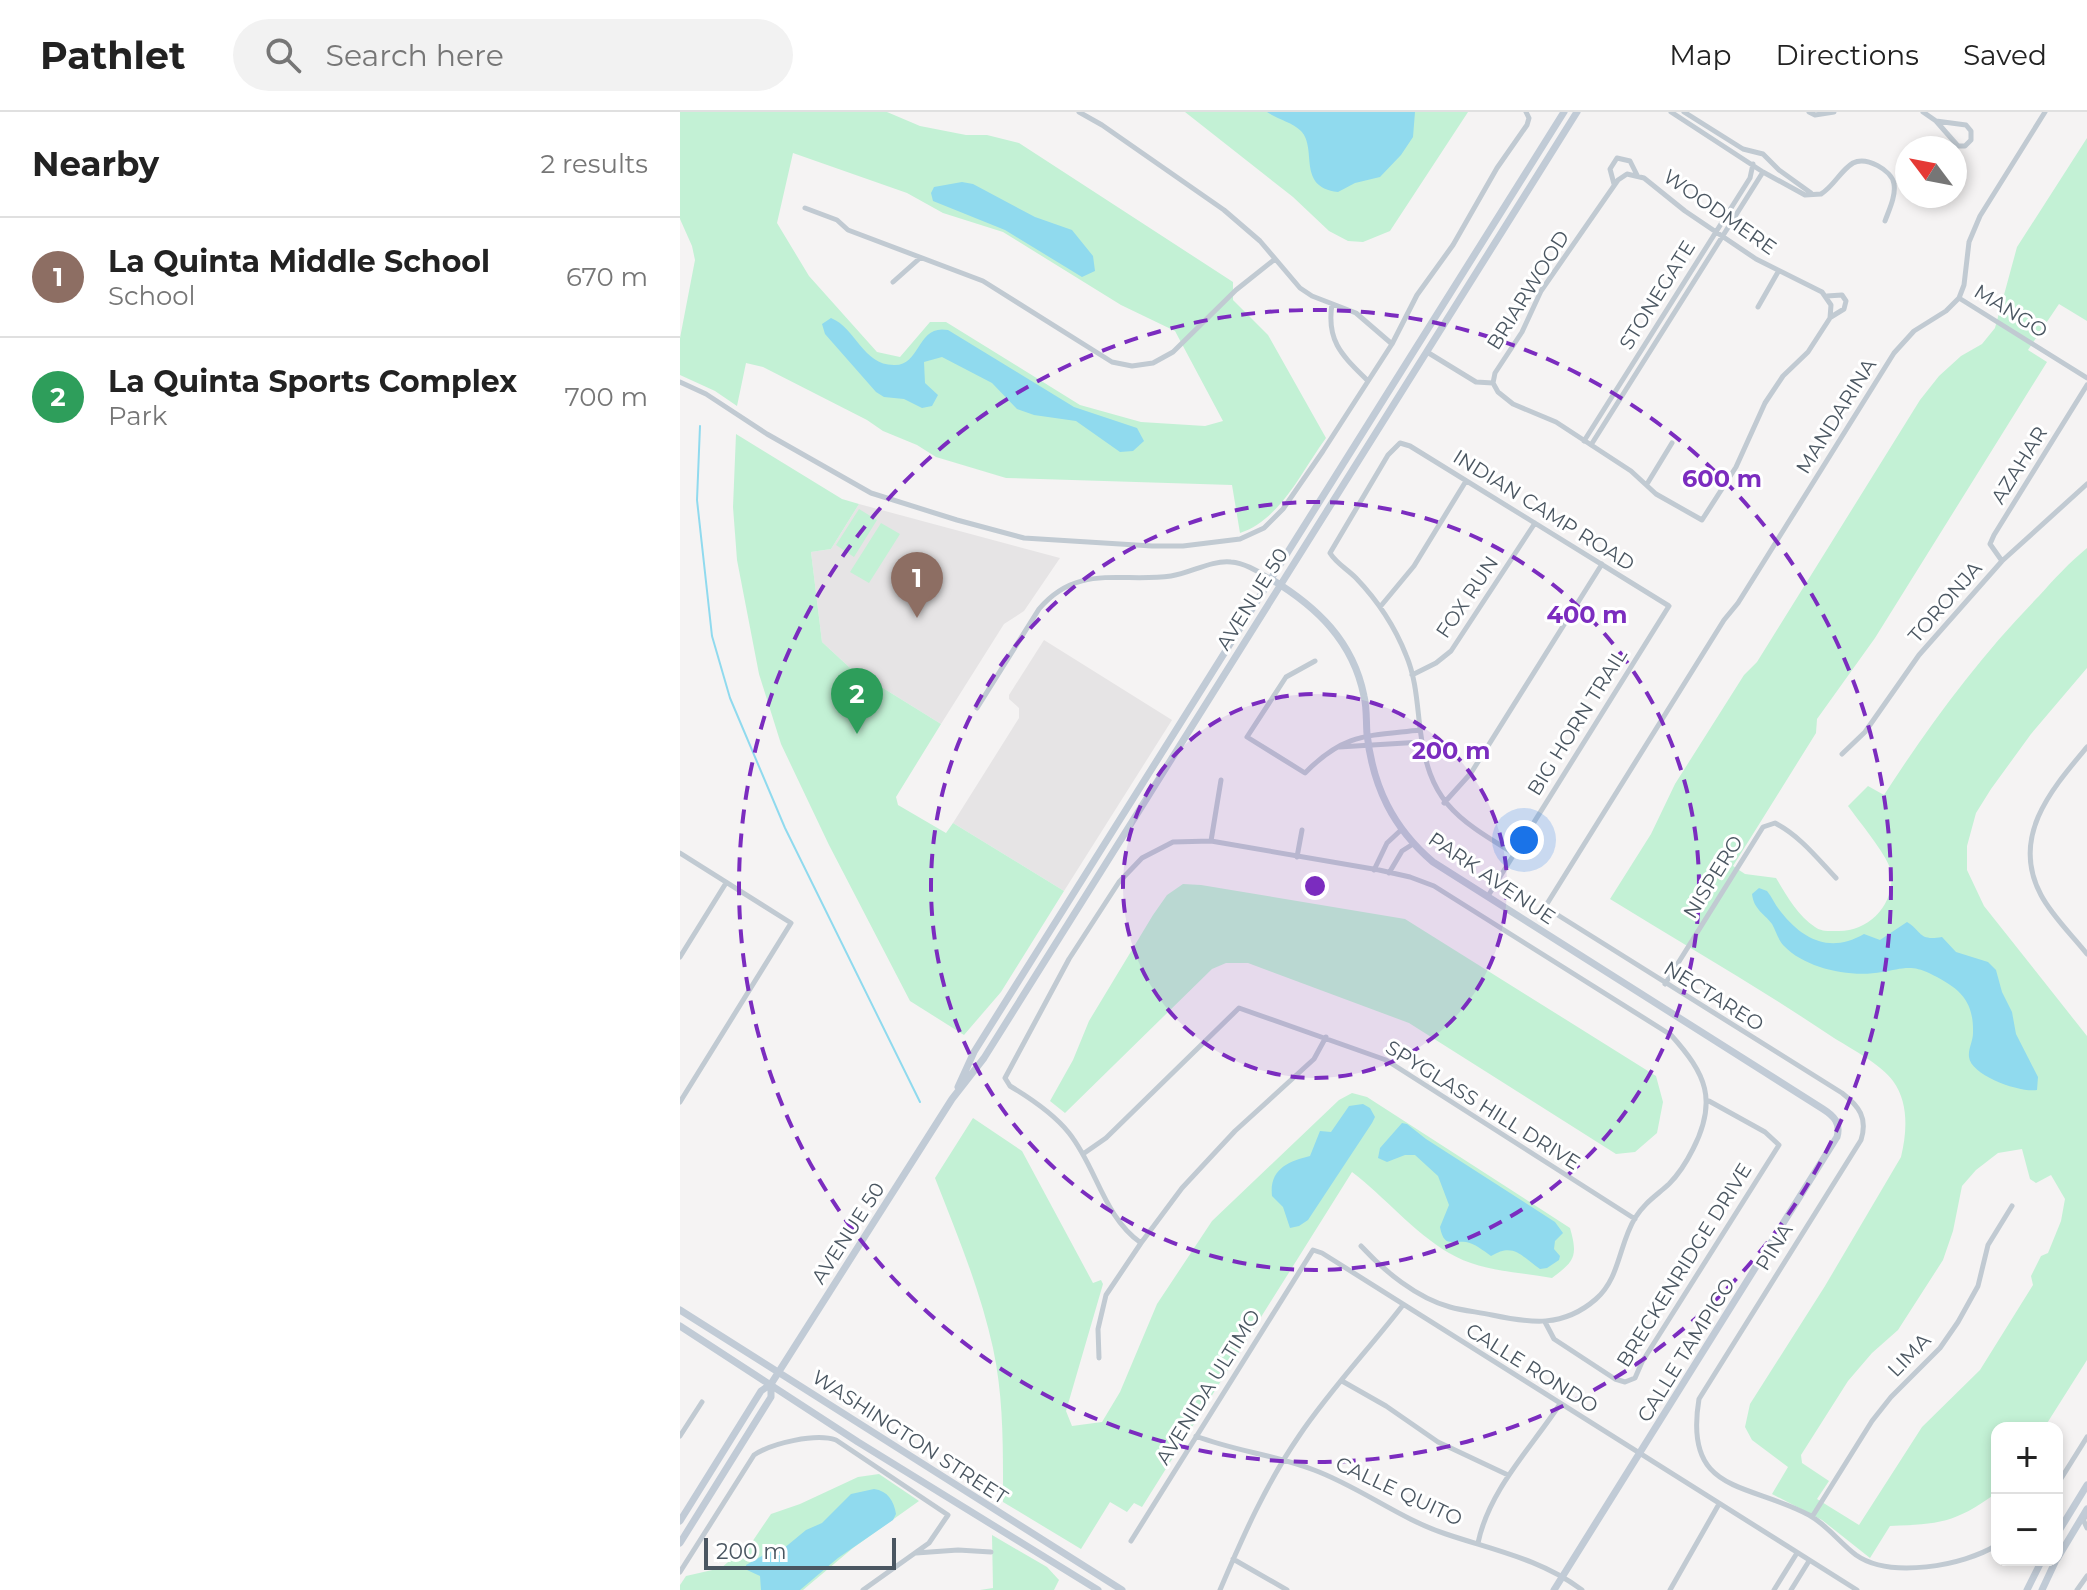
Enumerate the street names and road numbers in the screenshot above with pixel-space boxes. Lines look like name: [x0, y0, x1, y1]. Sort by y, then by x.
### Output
street label: WOODMERE: [1659, 164, 1781, 260]
street label: BRIARWOOD: [1482, 226, 1574, 354]
street label: STONEGATE: [1614, 236, 1700, 354]
street label: MANGO: [1970, 279, 2052, 343]
street label: MANDARINA: [1791, 353, 1881, 478]
street label: AZAHAR: [1986, 422, 2052, 508]
street label: INDIAN CAMP ROAD: [1449, 444, 1639, 576]
street label: AVENUE 50: [1211, 543, 1293, 655]
street label: FOX RUN: [1431, 551, 1503, 643]
street label: TORONJA: [1903, 556, 1987, 647]
street label: BIG HORN TRAIL: [1522, 644, 1632, 800]
street label: PARK AVENUE: [1424, 827, 1560, 929]
street label: NISPERO: [1678, 831, 1748, 923]
street label: NECTAREO: [1660, 956, 1768, 1036]
street label: SPYGLASS HILL DRIVE: [1381, 1035, 1585, 1175]
street label: BRECKENRIDGE DRIVE: [1611, 1159, 1757, 1371]
street label: AVENUE 50: [806, 1178, 890, 1288]
street label: PINA: [1750, 1219, 1798, 1275]
street label: CALLE TAMPICO: [1632, 1274, 1740, 1426]
street label: AVENIDA ULTIMO: [1151, 1305, 1265, 1469]
street label: CALLE RONDO: [1462, 1318, 1602, 1418]
street label: LIMA: [1883, 1328, 1936, 1382]
street label: WASHINGTON STREET: [808, 1365, 1013, 1509]
street label: CALLE QUITO: [1332, 1451, 1466, 1531]

